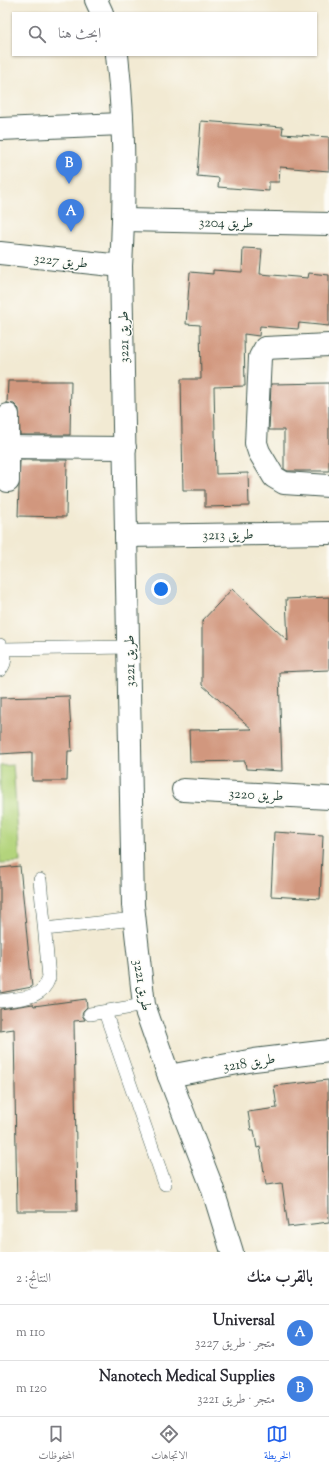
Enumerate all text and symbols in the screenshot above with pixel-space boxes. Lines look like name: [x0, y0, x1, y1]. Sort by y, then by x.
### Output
search box: [12, 12, 317, 56]
icon: search: [26, 23, 48, 45]
text: ابحث هنا: [58, 24, 101, 45]
pin: B: [56, 151, 82, 184]
pin: A: [58, 199, 84, 232]
street label: طريق 3204: [199, 214, 253, 234]
street label: طريق 3227: [33, 249, 89, 275]
street label: طريق 3221: [115, 311, 135, 363]
street label: طريق 3213: [202, 526, 254, 546]
your location: [151, 579, 171, 599]
street label: طريق 3221: [121, 635, 141, 687]
street label: طريق 3220: [228, 785, 284, 807]
street label: طريق 3221: [127, 958, 155, 1013]
street label: طريق 3218: [222, 1050, 277, 1078]
text: بالقرب منك: [247, 1266, 313, 1290]
text: النتائج: 2: [16, 1270, 51, 1288]
text: Universal: [213, 1311, 275, 1332]
text: 110 m: [16, 1324, 45, 1342]
text: A: [295, 1324, 305, 1342]
text: متجر · طريق 3227: [195, 1335, 275, 1353]
text: Nanotech Medical Supplies: [99, 1367, 275, 1388]
text: 120 m: [16, 1380, 47, 1398]
text: B: [296, 1380, 304, 1398]
text: متجر · طريق 3221: [197, 1391, 275, 1409]
tab: المحفوظات: [38, 1423, 74, 1466]
tab: الاتجاهات: [151, 1423, 188, 1466]
tab: الخريطة: [264, 1423, 291, 1466]

